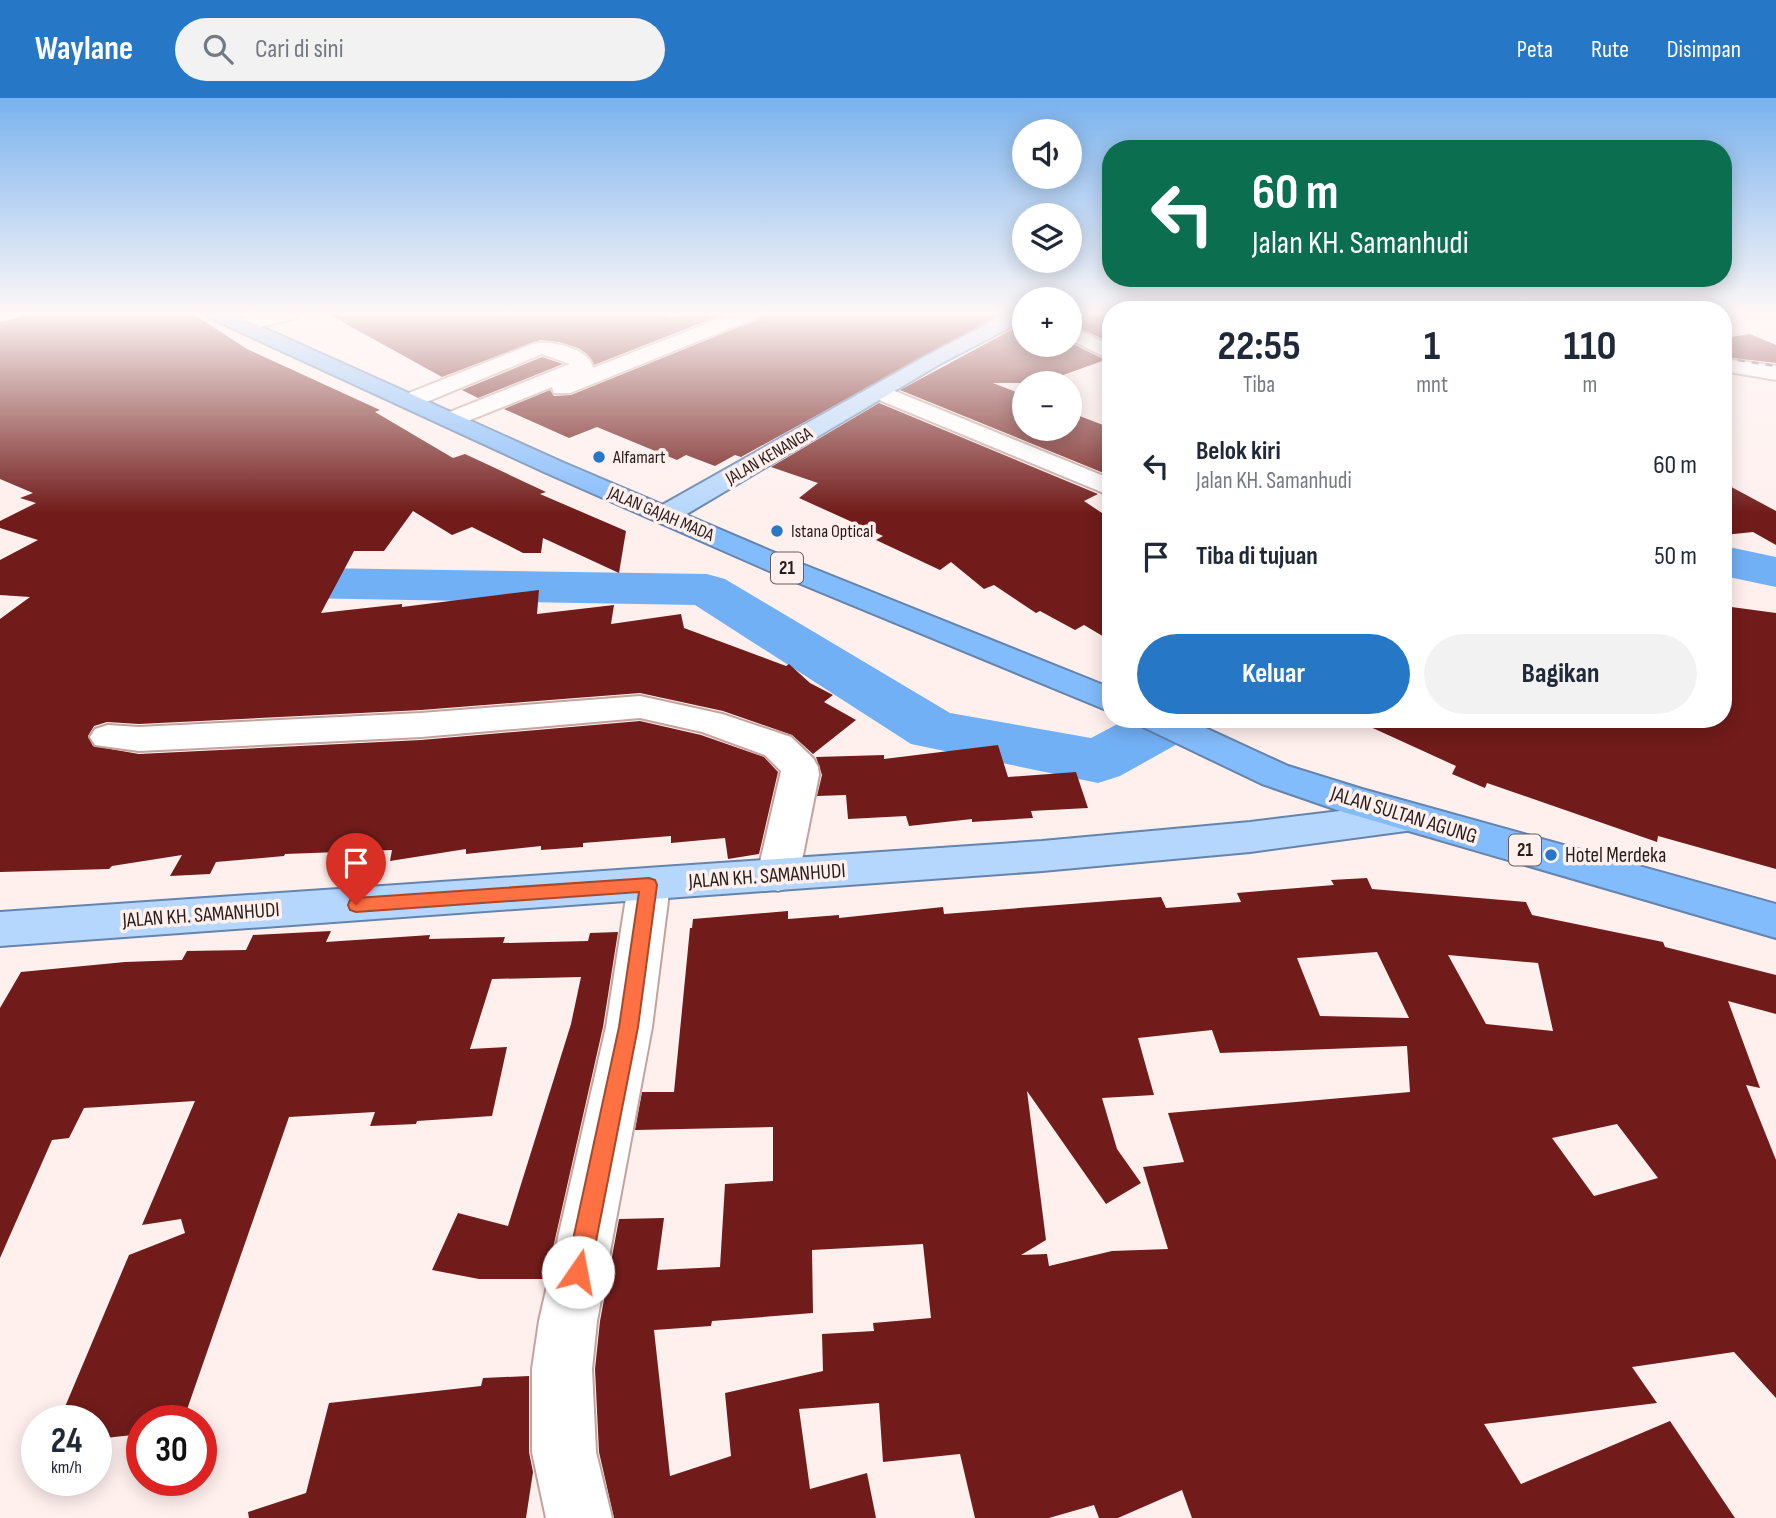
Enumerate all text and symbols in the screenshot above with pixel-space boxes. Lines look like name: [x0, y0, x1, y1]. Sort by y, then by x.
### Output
search box: [175, 18, 665, 81]
text: Waylane: [35, 29, 133, 69]
icon: search: [199, 30, 237, 68]
text: Cari di sini: [255, 34, 344, 65]
text: Peta: [1517, 35, 1553, 64]
text: Rute: [1591, 35, 1629, 64]
text: Disimpan: [1667, 35, 1741, 64]
map controls: [1012, 119, 1082, 441]
button: sound: [1012, 119, 1082, 189]
text: 60 m: [1252, 164, 1339, 223]
icon: left: [1137, 168, 1228, 259]
button: layers: [1012, 203, 1082, 273]
text: Jalan KH. Samanhudi: [1252, 224, 1469, 263]
button: +: [1012, 287, 1082, 357]
text: 22:55: [1218, 321, 1301, 372]
text: 1: [1424, 321, 1440, 372]
text: 110: [1564, 321, 1616, 372]
button: −: [1012, 371, 1082, 441]
text: Tiba: [1243, 371, 1275, 399]
text: mnt: [1416, 371, 1448, 399]
text: m: [1583, 371, 1597, 399]
street label: JALAN KENANGA: [721, 423, 816, 490]
text: Belok kiri: [1196, 436, 1281, 467]
place label: Alfamart: [612, 447, 666, 468]
icon: left: [1137, 447, 1175, 485]
marker: Alfamart: [591, 449, 607, 465]
text: 60 m: [1653, 450, 1697, 481]
text: Jalan KH. Samanhudi: [1196, 467, 1352, 495]
street label: JALAN GAJAH MADA: [604, 482, 717, 546]
place label: Istana Optical: [791, 521, 873, 542]
marker: Istana Optical: [769, 523, 785, 539]
icon: arrive: [1137, 538, 1175, 576]
text: Tiba di tujuan: [1196, 541, 1318, 572]
text: 50 m: [1654, 541, 1697, 572]
road number: 21: [771, 552, 803, 583]
button: Keluar: [1137, 634, 1410, 714]
button: Bagikan: [1424, 634, 1697, 714]
street label: JALAN SULTAN AGUNG: [1327, 781, 1480, 849]
pin: [326, 833, 386, 905]
road number: 21: [1509, 834, 1541, 866]
place label: Hotel Merdeka: [1565, 843, 1666, 868]
icon: arrive: [337, 844, 375, 882]
marker: Hotel Merdeka: [1543, 847, 1559, 863]
street label: JALAN KH. SAMANHUDI: [687, 858, 846, 894]
street label: JALAN KH. SAMANHUDI: [121, 897, 280, 933]
position arrow: [541, 1235, 615, 1309]
speed limit sign: 30: [126, 1405, 217, 1496]
text: 24: [51, 1420, 82, 1463]
text: km/h: [51, 1457, 82, 1478]

